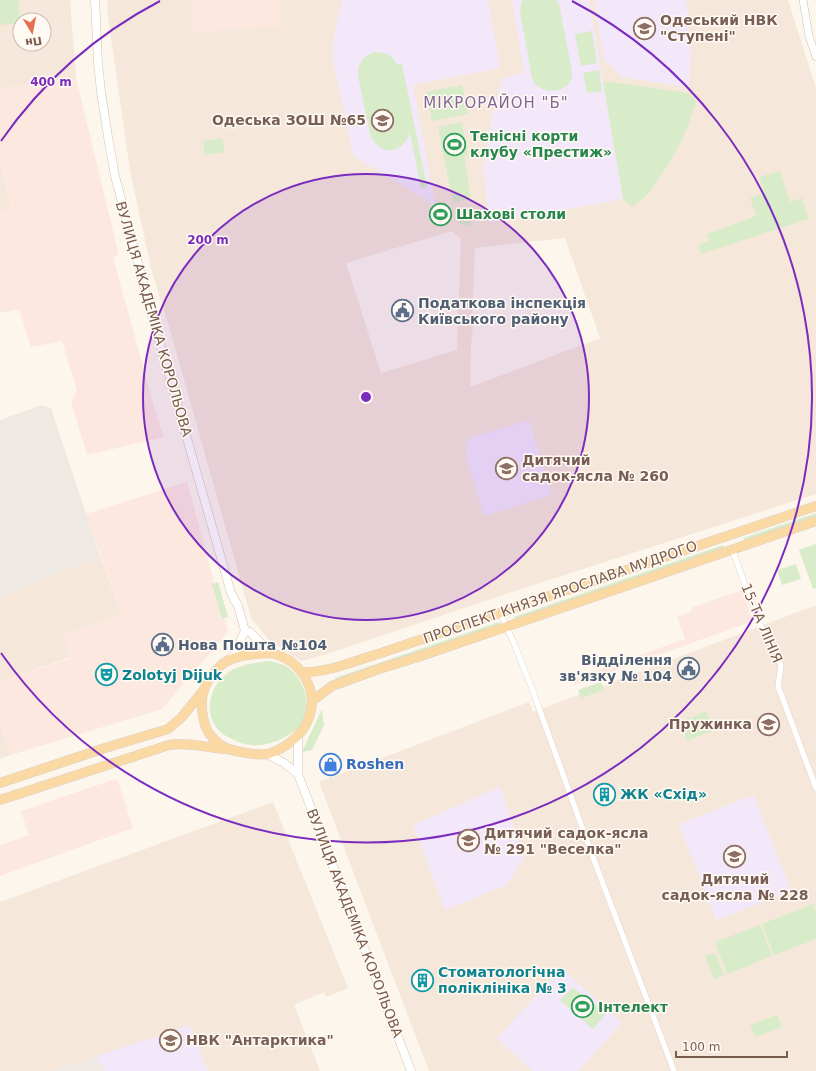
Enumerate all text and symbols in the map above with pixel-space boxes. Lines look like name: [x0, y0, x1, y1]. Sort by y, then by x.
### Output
north arrow: [12, 12, 52, 52]
place label: Одеський НВК "Ступені": [660, 12, 778, 44]
school or university icon: Одеський НВК "Ступені": [631, 15, 657, 41]
text: Пн: [24, 33, 43, 49]
text: 400 m: [30, 75, 72, 89]
district label: МІКРОРАЙОН "Б": [423, 93, 569, 112]
school or university icon: Одеська ЗОШ №65: [369, 107, 395, 133]
place label: Одеська ЗОШ №65: [212, 112, 366, 128]
place label: Тенісні корти клубу «Престиж»: [470, 128, 612, 160]
sports icon: Тенісні корти клубу «Престиж»: [442, 131, 468, 157]
street label: ВУЛИЦЯ АКАДЕМІКА КОРОЛЬОВА: [113, 200, 195, 439]
sports icon: Шахові столи: [428, 201, 454, 227]
place label: Шахові столи: [456, 206, 566, 222]
text: 200 m: [187, 233, 229, 247]
place label: Податкова інспекція Київського району: [418, 295, 586, 327]
public building icon: Податкова інспекція Київського району: [390, 298, 416, 324]
centre of rings: [359, 390, 373, 404]
place label: Дитячий садок-ясла № 260: [522, 452, 669, 484]
school or university icon: Дитячий садок-ясла № 260: [494, 455, 520, 481]
street label: ПРОСПЕКТ КНЯЗЯ ЯРОСЛАВА МУДРОГО: [421, 537, 699, 647]
street label: 15-ТА ЛІНІЯ: [738, 581, 786, 665]
public building icon: Нова Пошта №104: [149, 632, 175, 658]
place label: Нова Пошта №104: [178, 637, 327, 653]
place label: Відділення зв'язку № 104: [559, 652, 672, 684]
public building icon: Відділення зв'язку № 104: [675, 655, 701, 681]
theatre icon: Zolotyj Dijuk: [93, 662, 119, 688]
place label: Zolotyj Dijuk: [122, 667, 223, 683]
school or university icon: Пружинка: [755, 711, 781, 737]
place label: Пружинка: [669, 716, 752, 732]
shop icon: Roshen: [317, 751, 343, 777]
place label: Roshen: [346, 756, 404, 772]
building icon: ЖК «Схід»: [592, 781, 618, 807]
place label: ЖК «Схід»: [620, 786, 707, 802]
street label: ВУЛИЦЯ АКАДЕМІКА КОРОЛЬОВА: [304, 806, 406, 1040]
place label: Дитячий садок-ясла № 291 "Веселка": [484, 825, 648, 857]
school or university icon: Дитячий садок-ясла № 291 "Веселка": [456, 828, 482, 854]
school or university icon: Дитячий садок-ясла № 228: [722, 844, 748, 870]
place label: Дитячий садок-ясла № 228: [662, 871, 808, 903]
place label: Стоматологічна поліклініка № 3: [438, 964, 567, 996]
building icon: Стоматологічна поліклініка № 3: [409, 967, 435, 993]
sports icon: Інтелект: [570, 994, 596, 1020]
place label: Інтелект: [598, 999, 669, 1015]
school or university icon: НВК "Антарктика": [157, 1027, 183, 1053]
place label: НВК "Антарктика": [186, 1032, 334, 1048]
scale bar: [676, 1033, 787, 1059]
text: 100 m: [682, 1040, 720, 1054]

